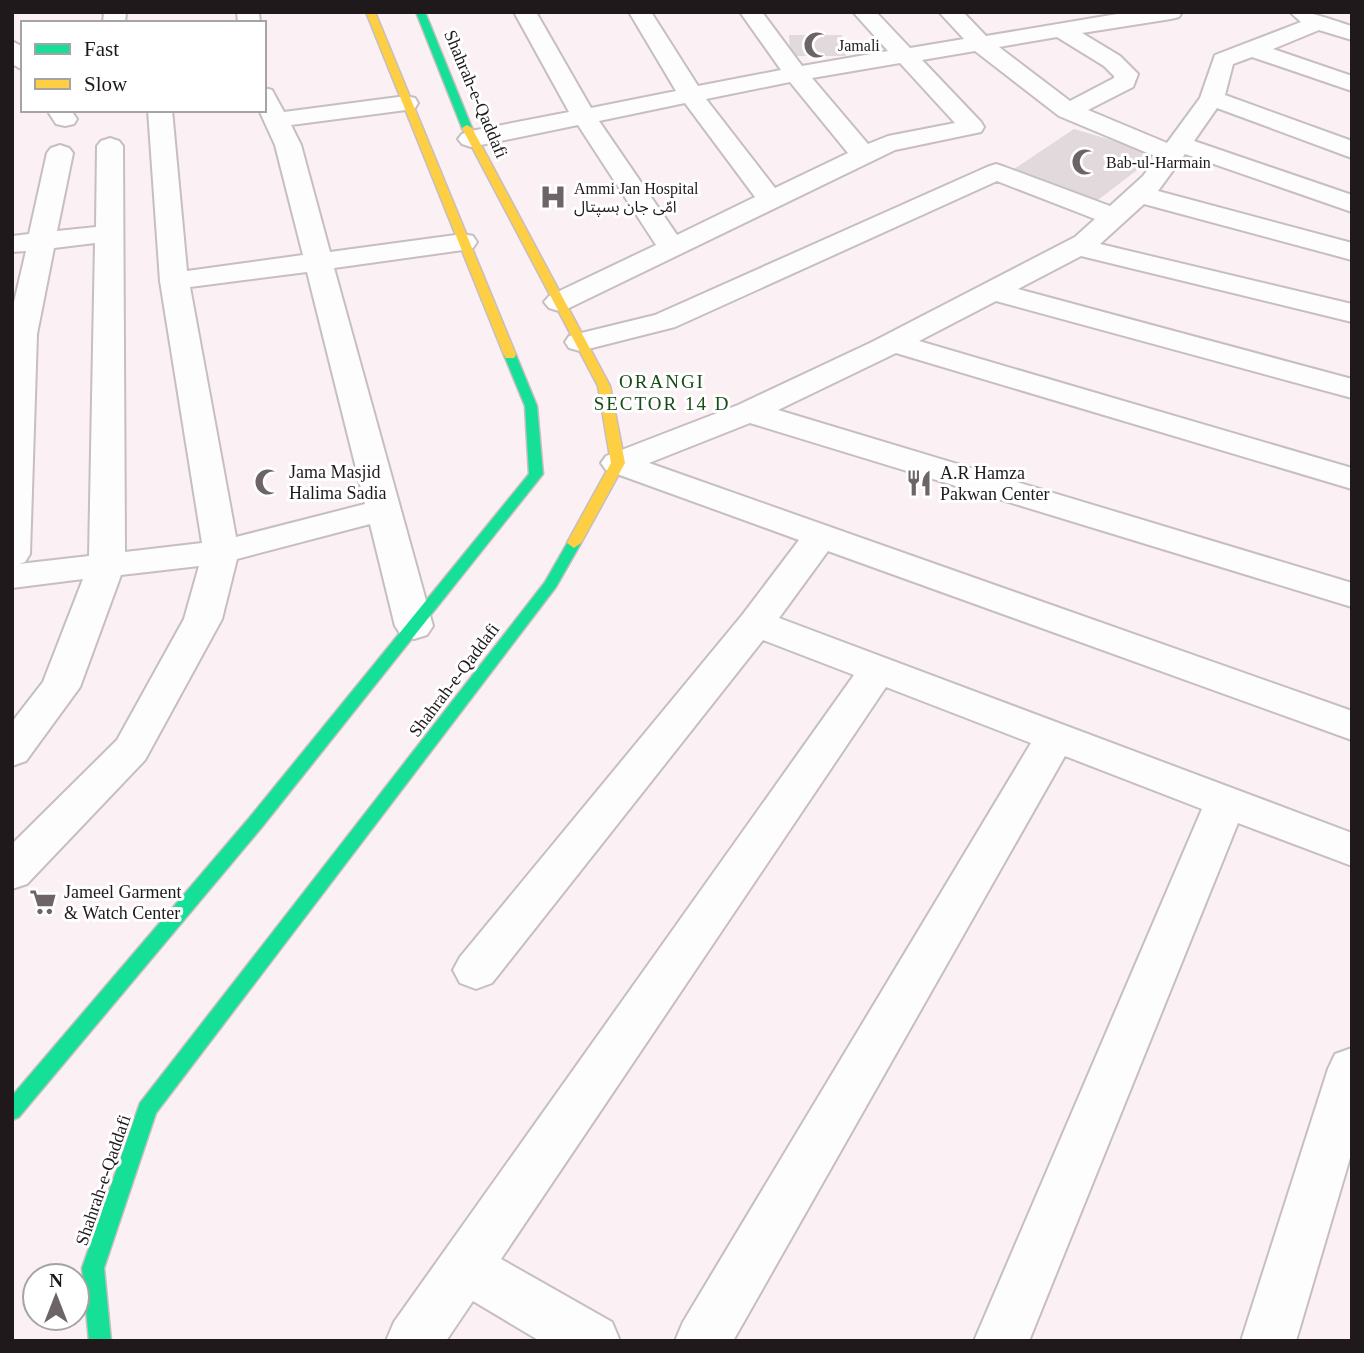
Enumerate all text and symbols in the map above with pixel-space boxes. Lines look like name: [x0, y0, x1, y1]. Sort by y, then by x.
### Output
legend: [21, 21, 266, 112]
street label: Shahrah-e-Qaddafi: [440, 27, 512, 161]
mosque icon: Jamali: [802, 30, 832, 60]
text: Fast: [84, 37, 119, 61]
place label: Jamali: [838, 37, 880, 54]
text: Slow: [84, 72, 128, 96]
mosque icon: Bab-ul-Harmain: [1070, 147, 1100, 177]
place label: Bab-ul-Harmain: [1106, 154, 1211, 171]
place label: Ammi Jan Hospital امّی جان ہسپتال: [574, 180, 699, 217]
hospital icon: Ammi Jan Hospital امّی جان ہسپتال: [538, 182, 568, 212]
district label: ORANGI SECTOR 14 D: [594, 371, 730, 414]
place label: Jama Masjid Halima Sadia: [289, 462, 386, 503]
place label: A.R Hamza Pakwan Center: [940, 463, 1049, 504]
mosque icon: Jama Masjid Halima Sadia: [253, 467, 283, 497]
restaurant icon: A.R Hamza Pakwan Center: [904, 468, 934, 498]
street label: Shahrah-e-Qaddafi: [405, 619, 503, 741]
place label: Jameel Garment & Watch Center: [64, 882, 181, 923]
supermarket icon: Jameel Garment & Watch Center: [28, 887, 58, 917]
street label: Shahrah-e-Qaddafi: [71, 1112, 135, 1248]
north arrow: [21, 1262, 91, 1332]
text: N: [49, 1270, 63, 1291]

